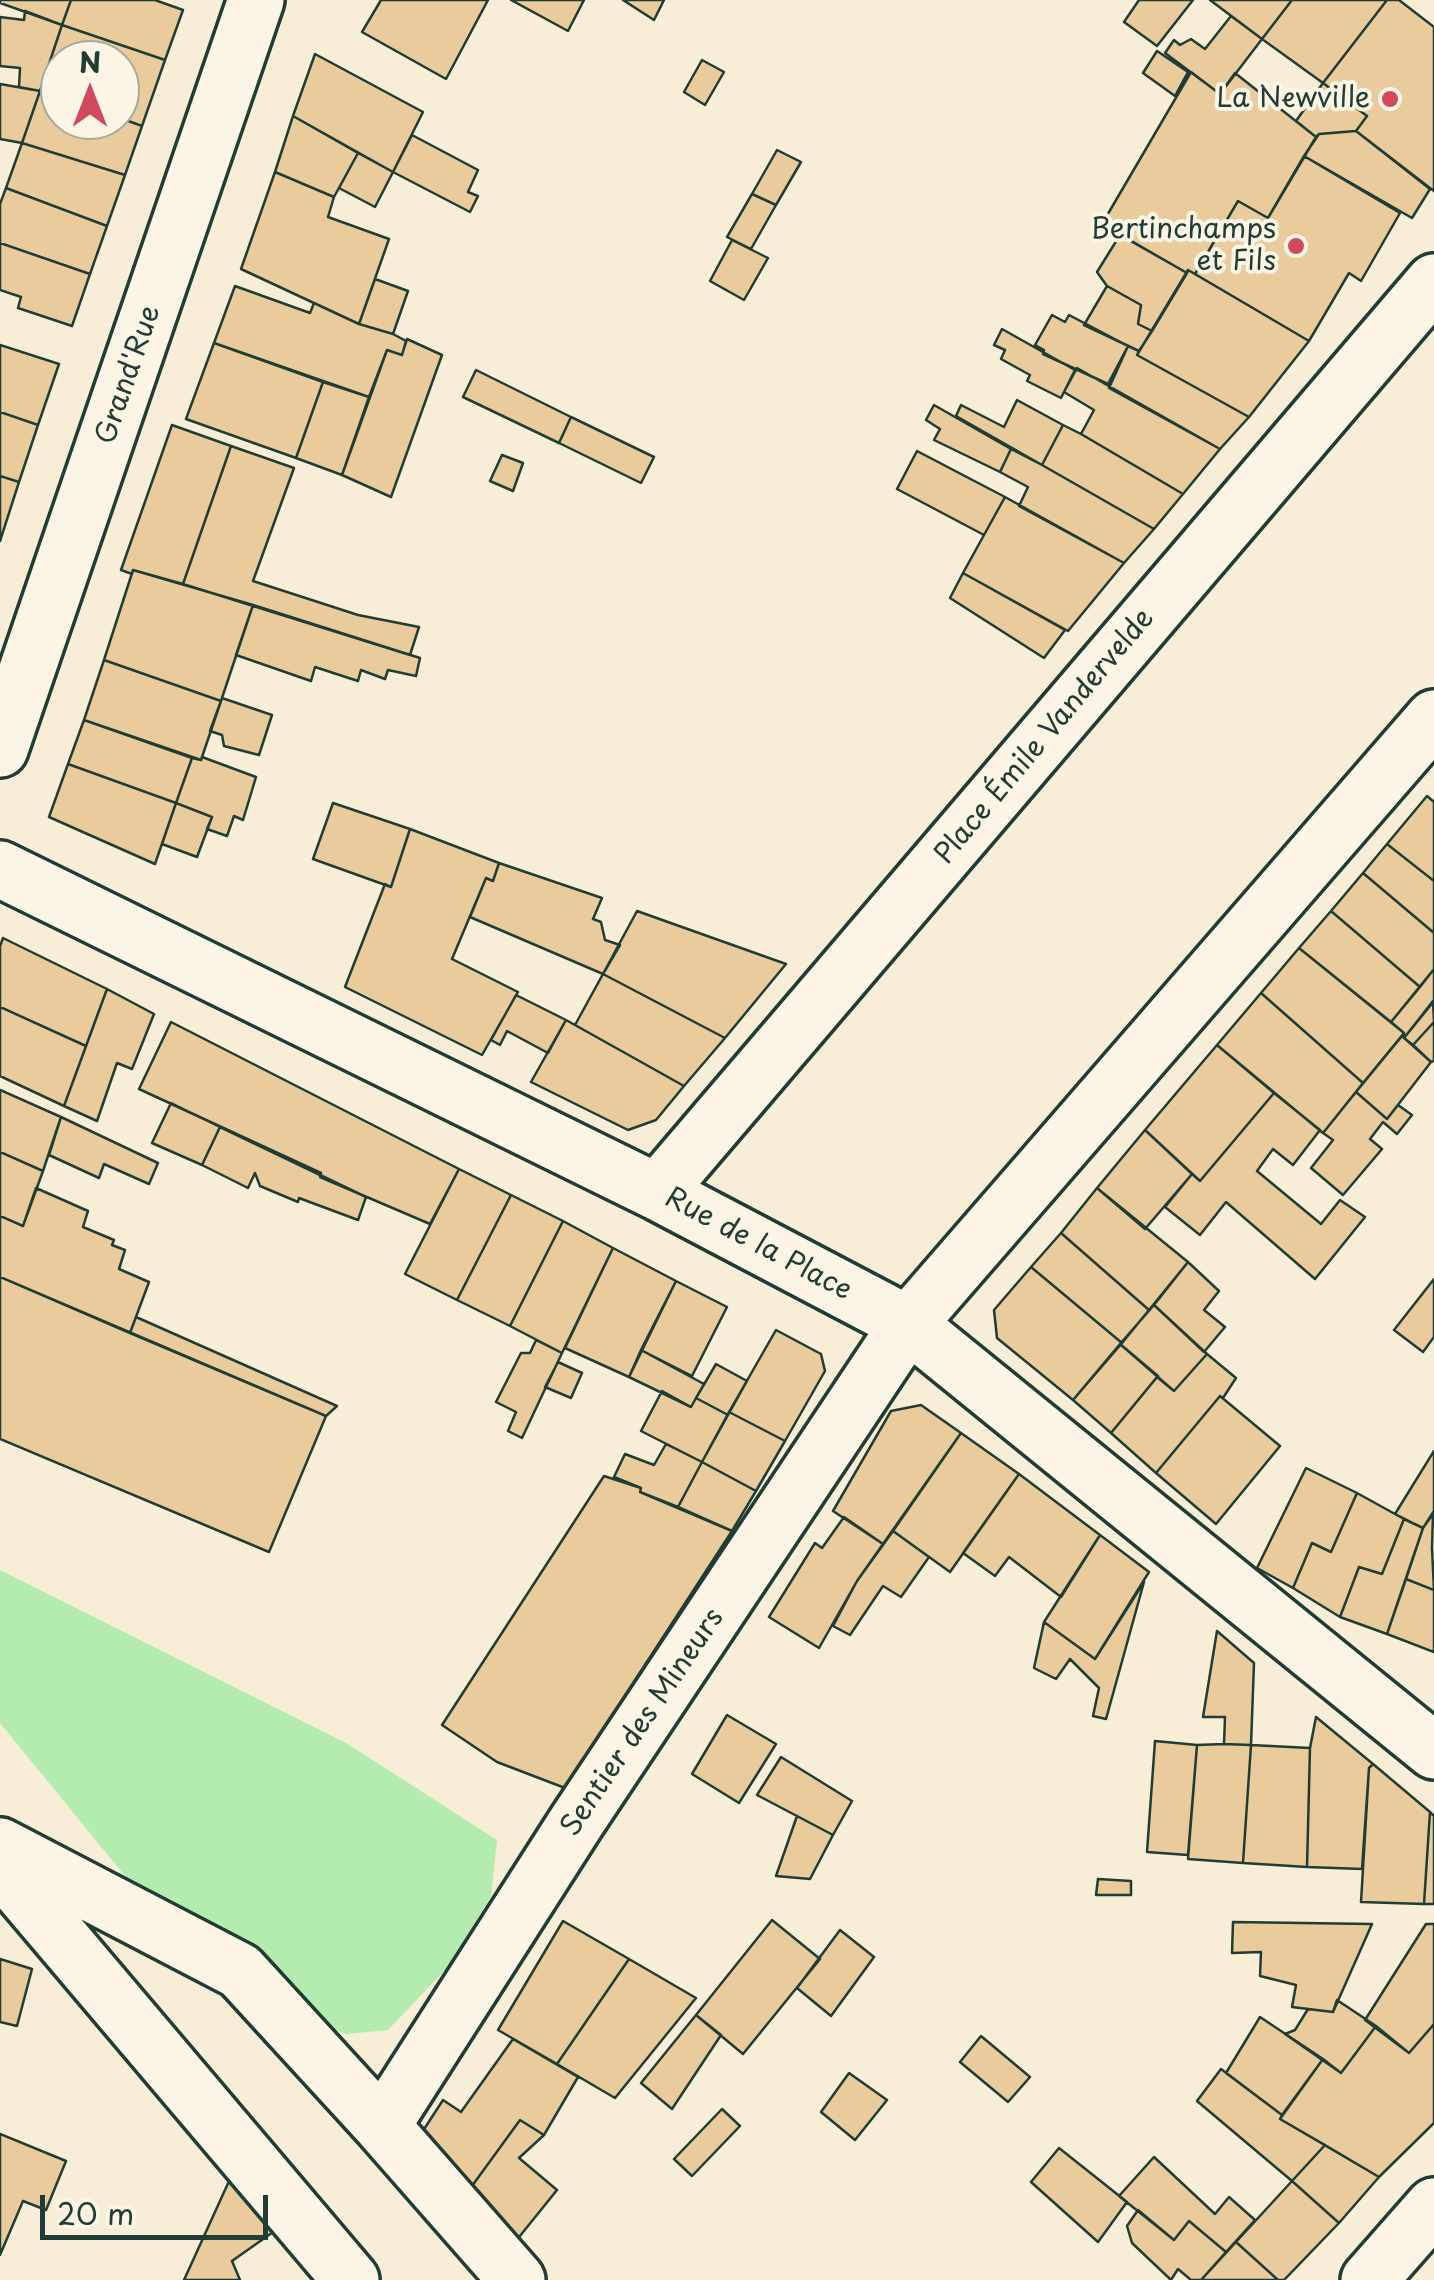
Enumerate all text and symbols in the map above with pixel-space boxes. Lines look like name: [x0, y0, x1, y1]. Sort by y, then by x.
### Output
north arrow: [40, 40, 140, 140]
text: N: [79, 40, 101, 83]
place label: La Newville: [1216, 82, 1370, 116]
marker: La Newville: [1379, 88, 1401, 110]
place label: Bertinchamps et Fils: [1091, 213, 1276, 279]
marker: Bertinchamps et Fils: [1285, 235, 1307, 257]
street label: Grand'Rue: [90, 301, 168, 449]
street label: Place Émile Vandervelde: [928, 603, 1162, 871]
street label: Rue de la Place: [659, 1182, 857, 1308]
street label: Sentier des Mineurs: [554, 1603, 732, 1843]
scale bar: [45, 2175, 272, 2237]
text: 20 m: [57, 2190, 134, 2235]

